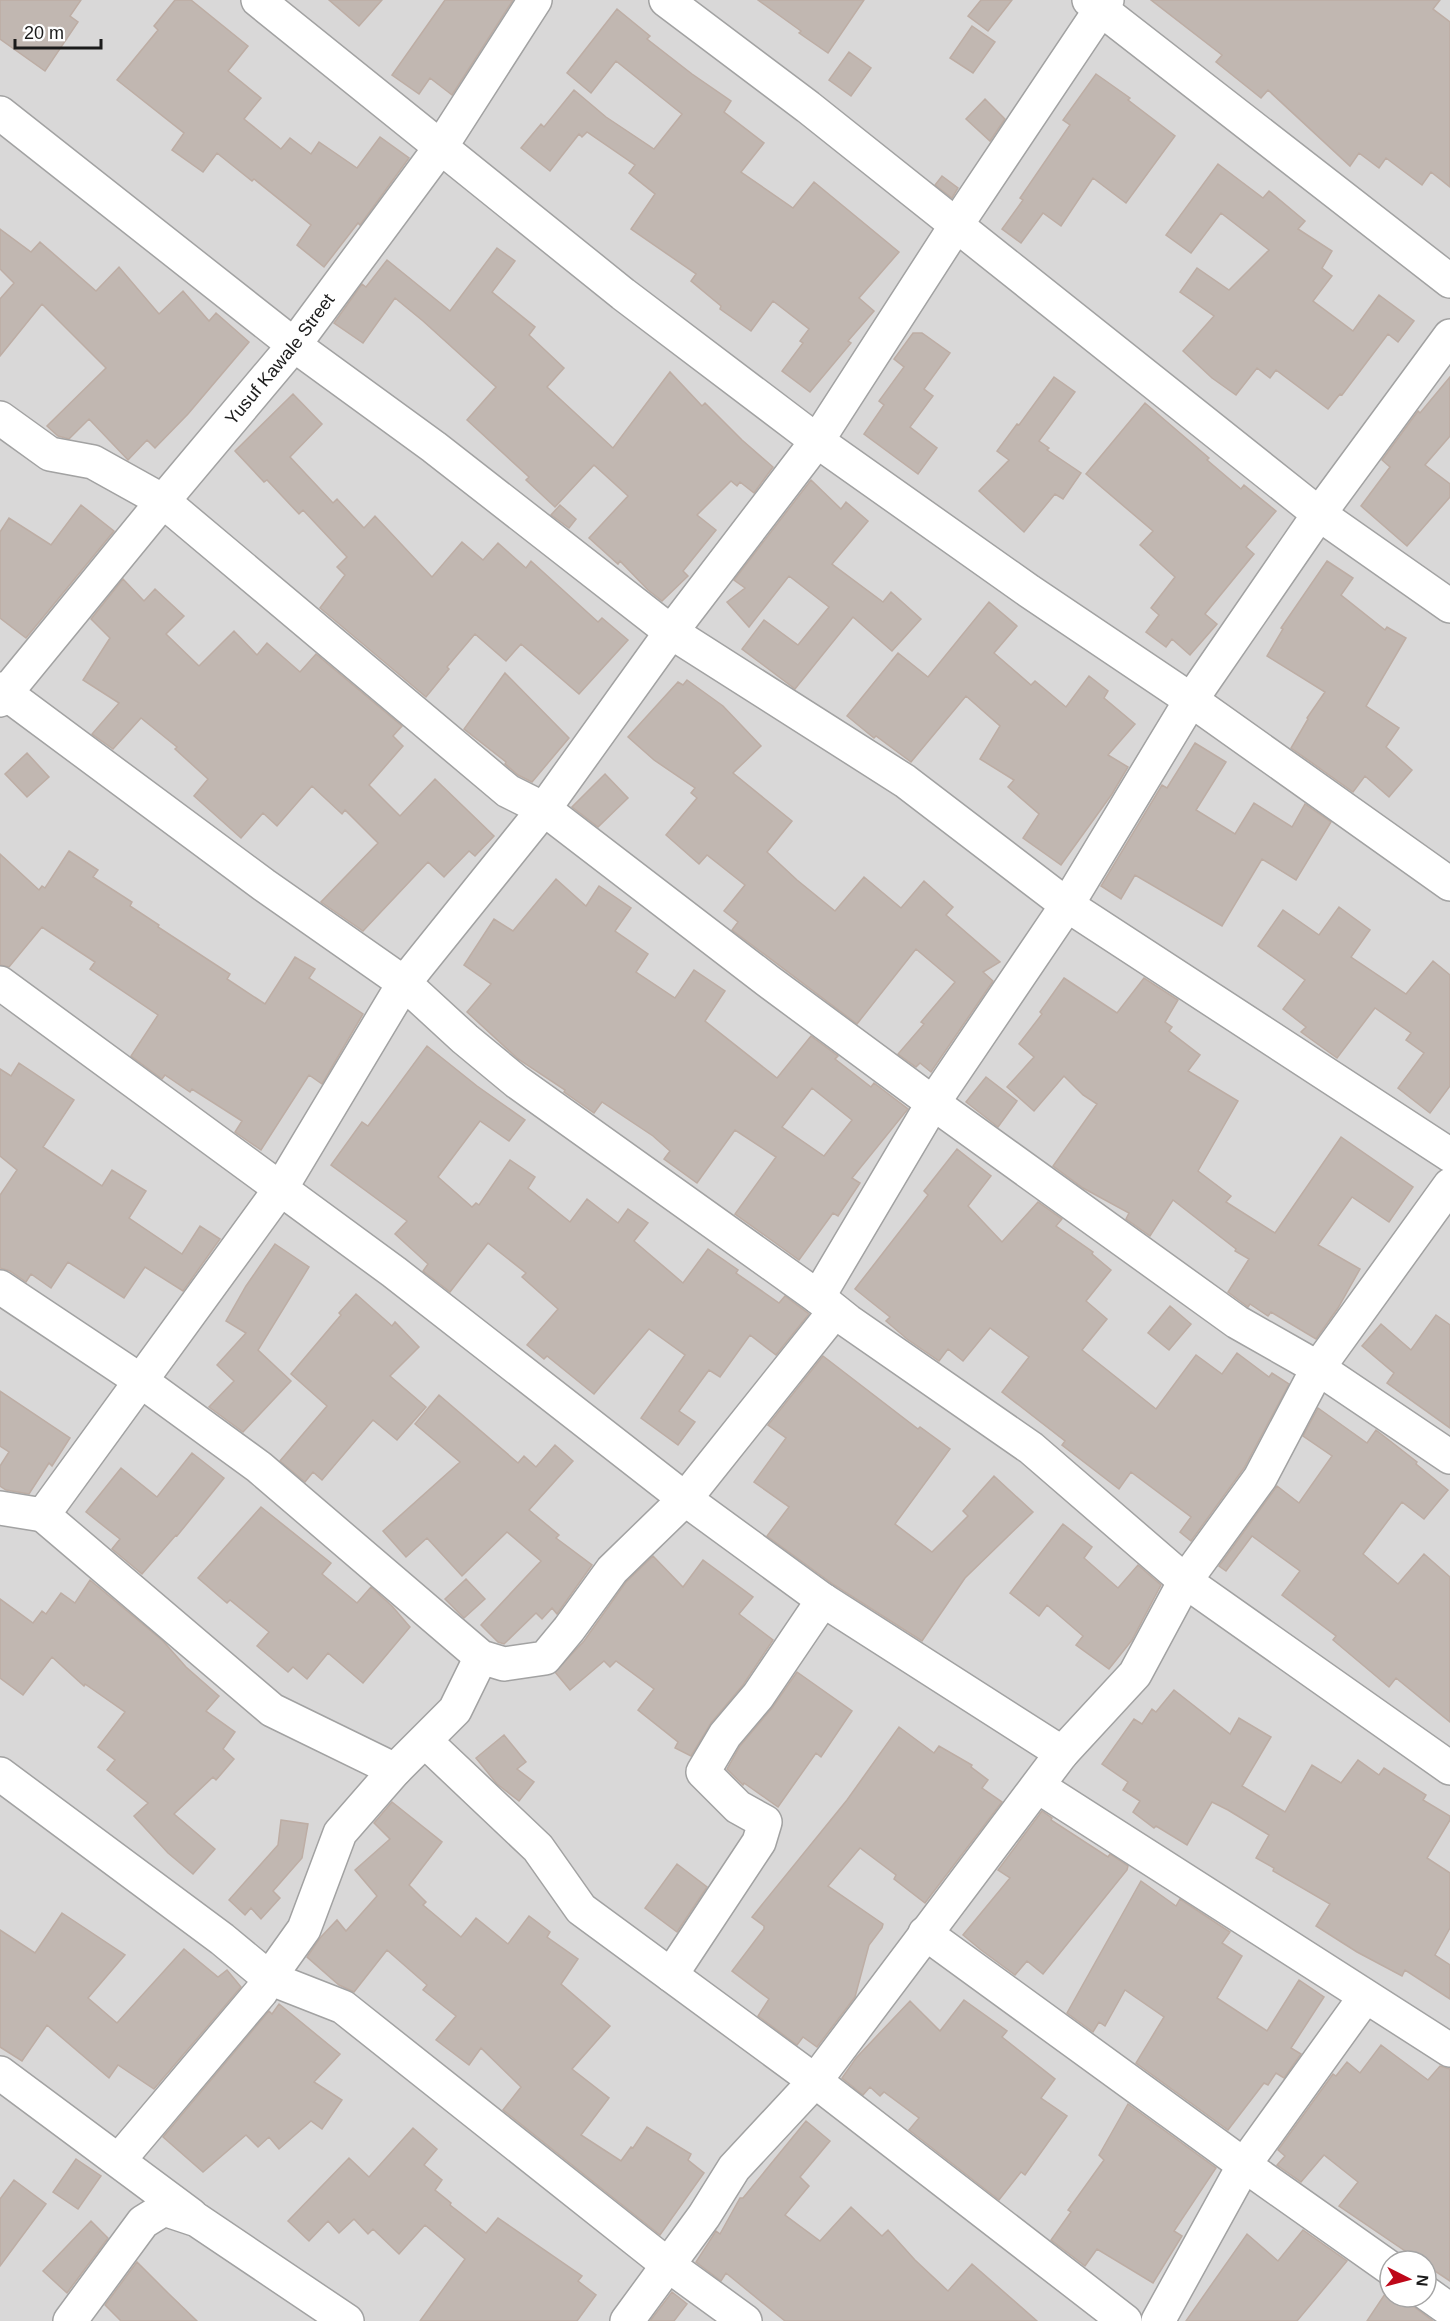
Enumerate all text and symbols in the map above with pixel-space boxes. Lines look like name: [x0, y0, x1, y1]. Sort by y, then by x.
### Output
scale bar: [15, 12, 100, 50]
text: 20 m: [24, 23, 64, 43]
street label: Yusuf Kawale Street: [221, 290, 338, 429]
north arrow: [1378, 2249, 1438, 2309]
text: N: [1413, 2274, 1431, 2287]

